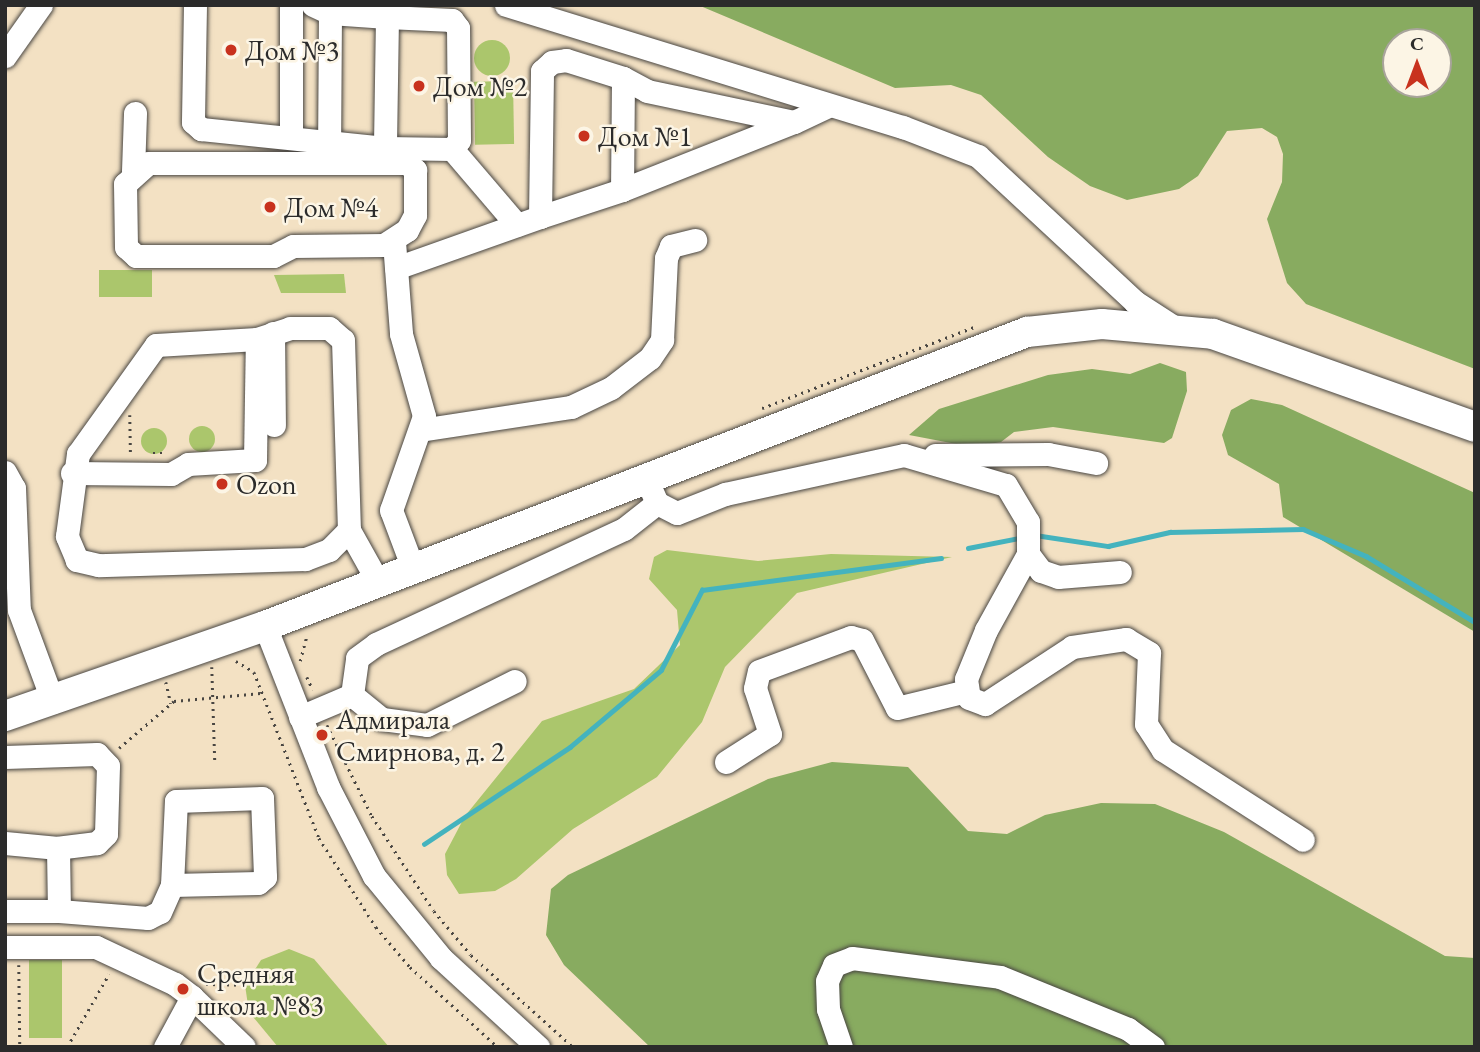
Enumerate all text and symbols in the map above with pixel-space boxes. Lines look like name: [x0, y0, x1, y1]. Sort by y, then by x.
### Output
north arrow: [1382, 28, 1452, 98]
text: С: [1410, 31, 1424, 56]
place label: Дом №3: [245, 33, 339, 67]
marker: Дом №3: [223, 42, 239, 58]
place label: Дом №2: [433, 69, 527, 103]
marker: Дом №2: [411, 78, 427, 94]
place label: Дом №1: [598, 119, 692, 153]
marker: Дом №1: [576, 128, 592, 144]
place label: Дом №4: [284, 190, 378, 224]
marker: Дом №4: [262, 199, 278, 215]
place label: Ozon: [236, 467, 297, 501]
marker: Ozon: [214, 476, 230, 492]
place label: Адмирала Смирнова, д. 2: [336, 702, 504, 768]
marker: Адмирала Смирнова, д. 2: [314, 727, 330, 743]
place label: Средняя школа №83: [197, 956, 324, 1022]
marker: Средняя школа №83: [175, 981, 191, 997]

